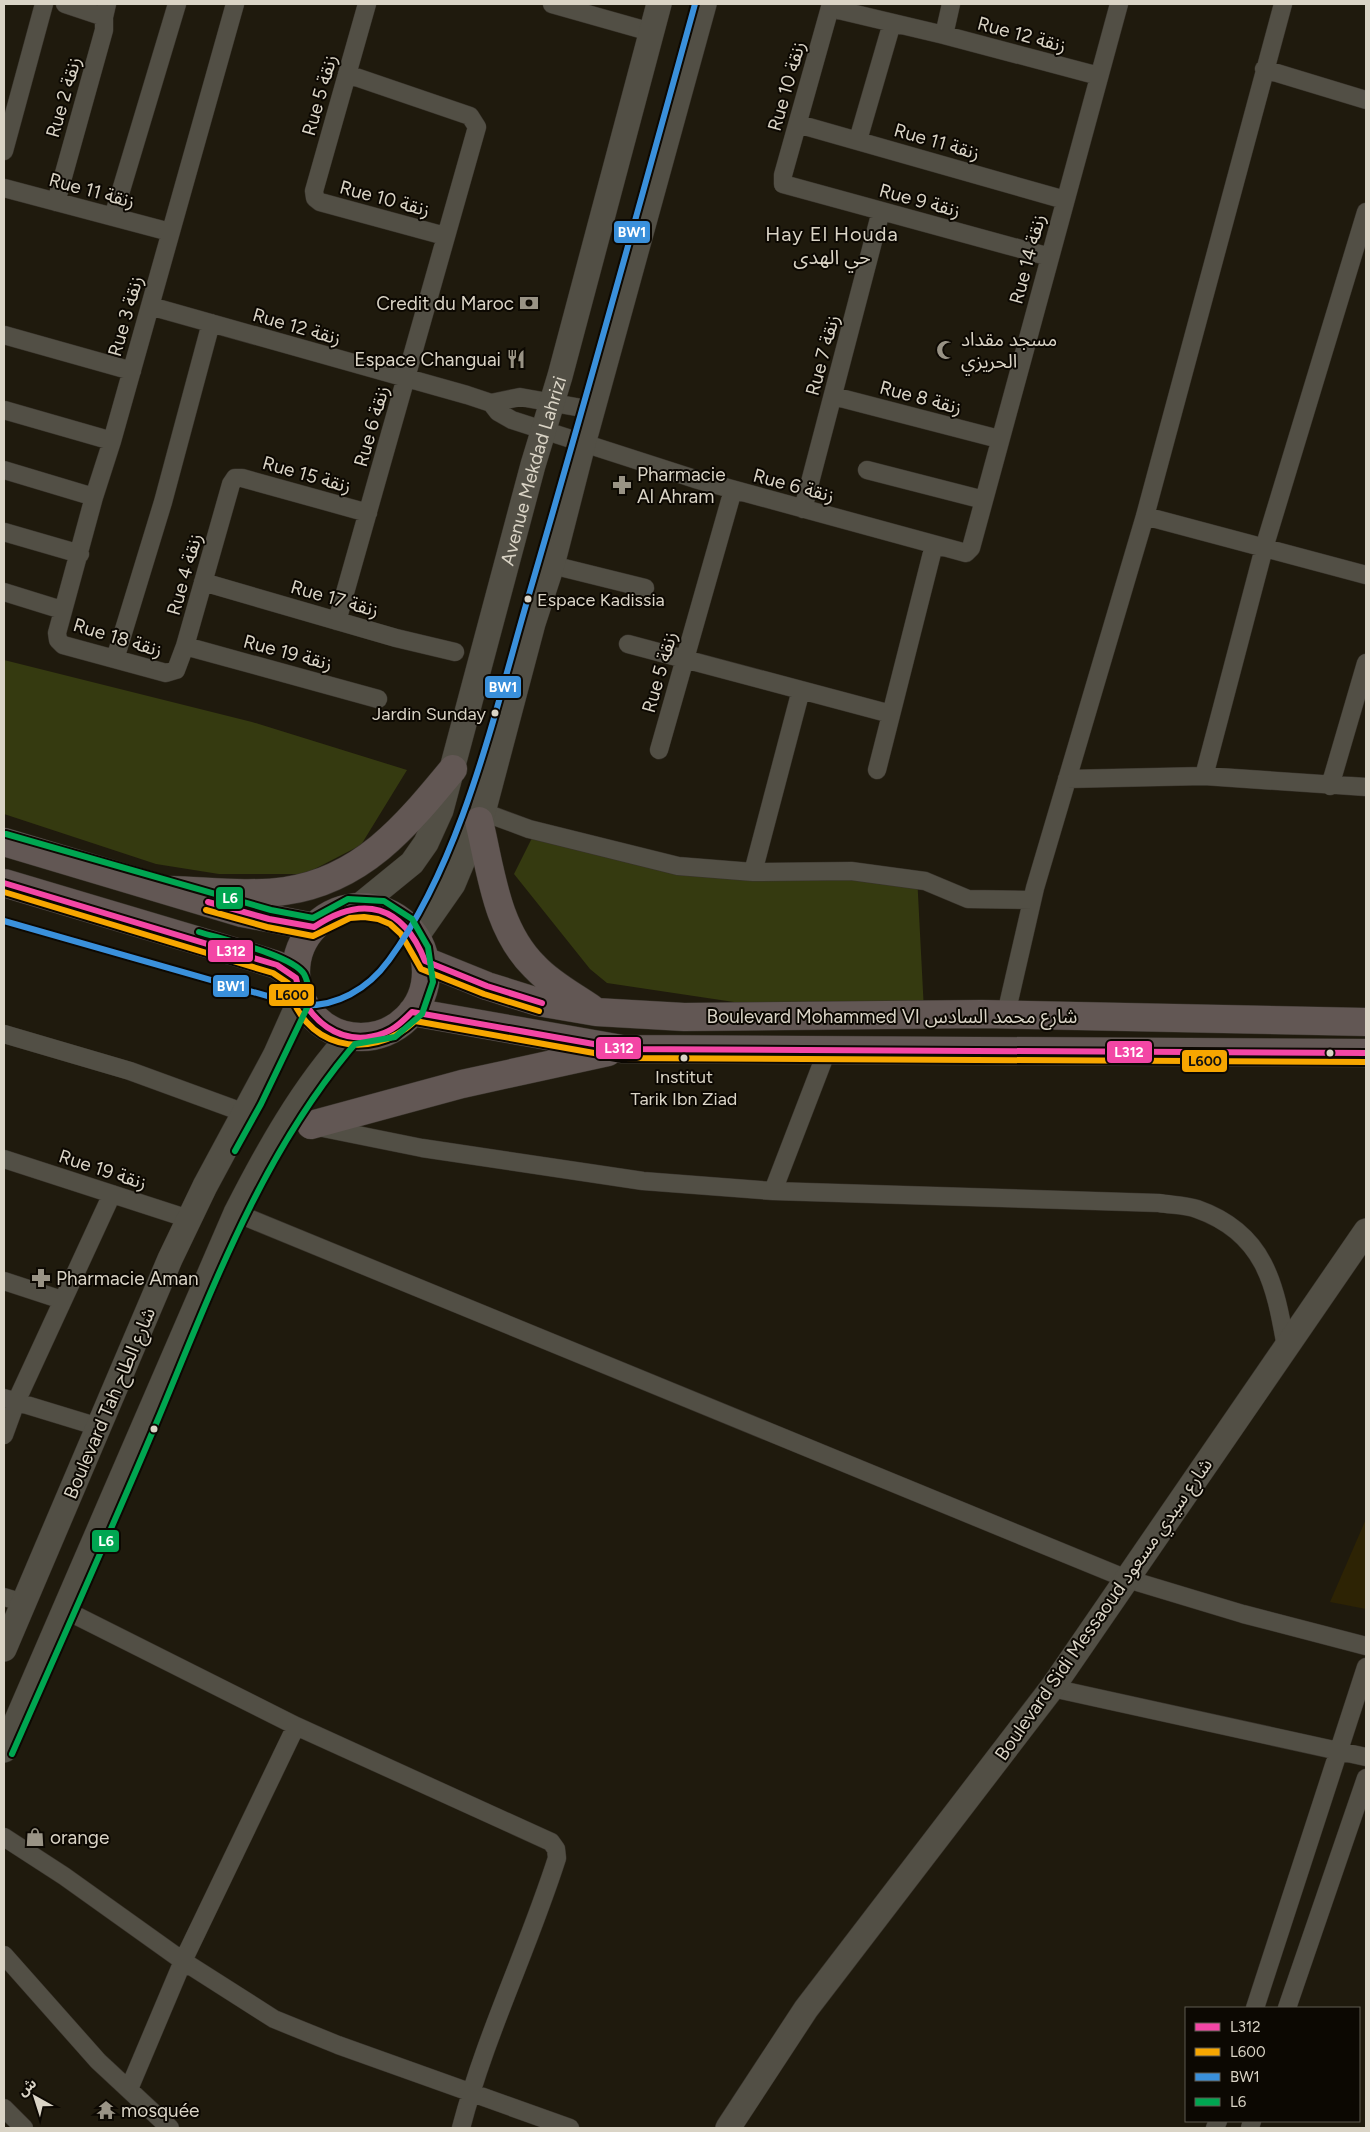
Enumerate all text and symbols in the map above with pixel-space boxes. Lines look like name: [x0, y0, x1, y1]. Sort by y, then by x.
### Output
street label: Rue 12 زنقة: [975, 12, 1069, 57]
street label: Rue 10 زنقة: [763, 39, 810, 134]
street label: Rue 5 زنقة: [297, 52, 342, 138]
street label: Rue 2 زنقة: [41, 54, 86, 140]
street label: Rue 11 زنقة: [891, 118, 982, 165]
street label: Rue 11 زنقة: [46, 168, 137, 213]
street label: Rue 10 زنقة: [337, 175, 432, 222]
street label: Rue 9 زنقة: [877, 179, 963, 222]
street label: Rue 14 زنقة: [1004, 212, 1051, 307]
line badge: BW1: [613, 220, 651, 244]
district label: Hay El Houda حي الهدى: [765, 222, 899, 273]
text: BW1: [618, 224, 646, 241]
street label: Rue 3 زنقة: [103, 273, 148, 359]
place label: Credit du Maroc: [376, 292, 514, 315]
bank icon: Credit du Maroc: [518, 292, 540, 314]
street label: Rue 12 زنقة: [250, 303, 344, 350]
street label: Rue 7 زنقة: [801, 312, 844, 398]
place label: مسجد مقداد الحريزي: [961, 328, 1057, 376]
mosque icon: مسجد مقداد الحريزي: [935, 339, 957, 361]
place label: Espace Changuai: [354, 348, 501, 371]
restaurant icon: Espace Changuai: [505, 348, 527, 370]
street label: Avenue Mekdad Lahrizi: [496, 373, 571, 568]
street label: Rue 8 زنقة: [877, 375, 964, 419]
street label: Rue 6 زنقة: [349, 383, 394, 469]
street label: Rue 15 زنقة: [260, 451, 354, 498]
place label: Pharmacie Al Ahram: [637, 463, 726, 508]
street label: Rue 6 زنقة: [751, 464, 837, 507]
pharmacy icon: Pharmacie Al Ahram: [611, 474, 633, 496]
street label: Rue 4 زنقة: [162, 530, 207, 618]
street label: Rue 17 زنقة: [288, 575, 382, 622]
place label: Espace Kadissia: [537, 589, 665, 611]
marker: Espace Kadissia: [523, 594, 533, 604]
street label: Rue 18 زنقة: [71, 613, 165, 662]
street label: Rue 5 زنقة: [637, 629, 682, 715]
street label: Rue 19 زنقة: [241, 630, 335, 675]
line badge: BW1: [484, 675, 522, 699]
text: BW1: [489, 679, 517, 696]
place label: Jardin Sunday: [372, 703, 487, 725]
marker: Jardin Sunday: [490, 708, 500, 718]
line badge: L6: [215, 886, 244, 910]
text: L6: [222, 890, 238, 907]
line badge: L312: [207, 939, 254, 963]
text: L312: [216, 943, 246, 960]
line badge: BW1: [212, 974, 250, 998]
text: BW1: [217, 978, 245, 995]
line badge: L600: [268, 983, 315, 1007]
text: L600: [275, 987, 309, 1004]
street label: Boulevard Mohammed VI شارع محمد السادس: [707, 1005, 1077, 1030]
line badge: L312: [595, 1036, 642, 1060]
text: L312: [604, 1040, 634, 1057]
line badge: L312: [1106, 1040, 1153, 1064]
text: L312: [1114, 1044, 1144, 1061]
unlabelled marker: [1325, 1048, 1335, 1058]
line badge: L600: [1181, 1049, 1228, 1073]
marker: Institut Tarik Ibn Ziad: [679, 1053, 689, 1063]
text: L600: [1188, 1053, 1222, 1070]
place label: Institut Tarik Ibn Ziad: [631, 1066, 737, 1110]
street label: Rue 19 زنقة: [56, 1144, 150, 1194]
pharmacy icon: Pharmacie Aman: [30, 1267, 52, 1289]
place label: Pharmacie Aman: [56, 1267, 199, 1290]
street label: Boulevard Tah شارع الطاح: [59, 1304, 162, 1503]
unlabelled marker: [149, 1424, 159, 1434]
street label: Boulevard Sidi Messaoud شارع سيدي مسعود: [990, 1454, 1220, 1767]
line badge: L6: [91, 1529, 120, 1553]
text: L6: [98, 1533, 114, 1550]
shop icon: orange: [24, 1826, 46, 1848]
place label: orange: [50, 1826, 109, 1849]
legend: [1185, 2007, 1360, 2122]
text: L312: [1230, 2018, 1261, 2036]
text: L600: [1230, 2043, 1266, 2061]
text: BW1: [1230, 2068, 1260, 2086]
north arrow: [10, 2072, 60, 2122]
text: ش: [14, 2075, 40, 2100]
text: L6: [1230, 2093, 1247, 2111]
temple icon: mosquée: [95, 2099, 117, 2121]
place label: mosquée: [121, 2099, 199, 2122]

